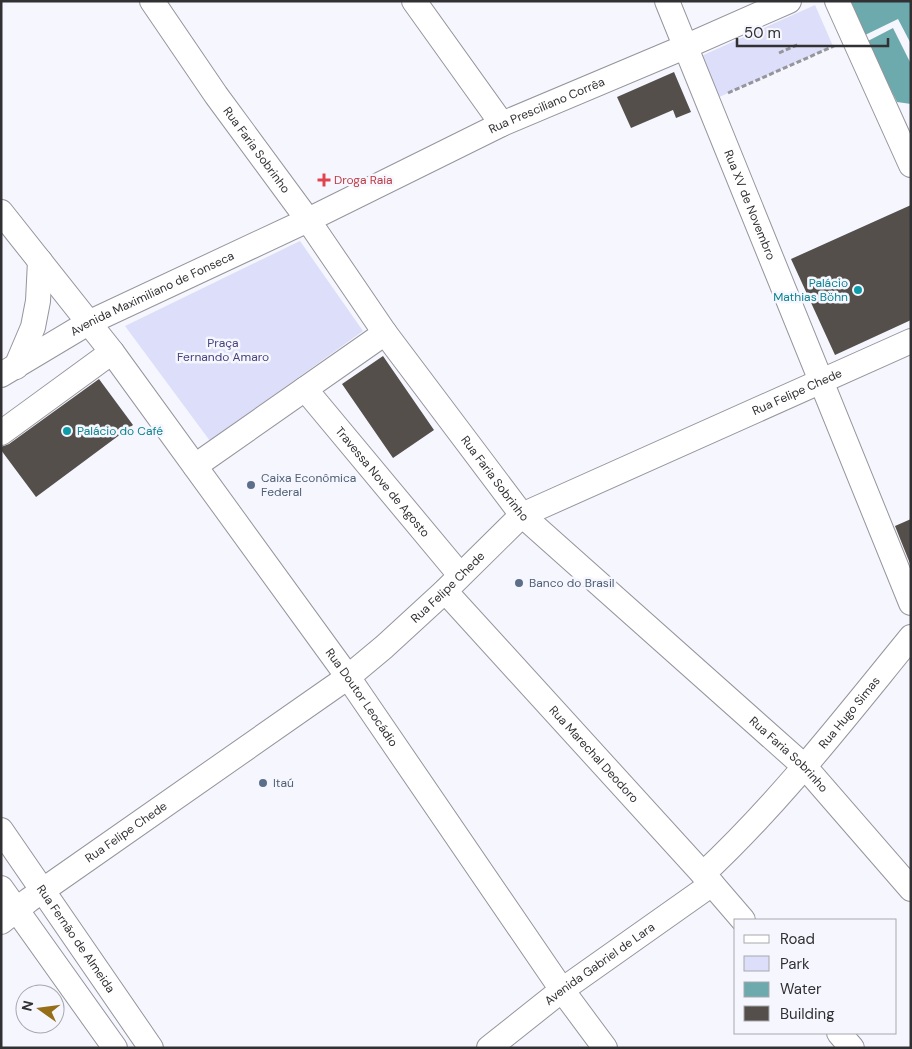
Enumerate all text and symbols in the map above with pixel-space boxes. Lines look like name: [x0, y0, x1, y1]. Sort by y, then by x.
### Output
scale bar: [737, 15, 888, 47]
text: 50 m: [744, 23, 781, 43]
street label: Rua Presciliano Corrêa: [486, 74, 607, 137]
street label: Rua Faria Sobrinho: [219, 104, 294, 196]
street label: Rua XV de Novembro: [720, 148, 779, 262]
place label: Droga Raia: [334, 172, 393, 188]
marker: Droga Raia: [318, 174, 330, 186]
street label: Avenida Maximiliano de Fonseca: [67, 248, 237, 340]
place label: Palácio Mathias Böhn: [773, 275, 848, 305]
marker: Palácio Mathias Böhn: [852, 284, 864, 296]
park label: Praça Fernando Amaro: [177, 335, 269, 365]
street label: Rua Felipe Chede: [750, 365, 845, 419]
place label: Palácio do Café: [77, 423, 163, 439]
street label: Travessa Nove de Agosto: [332, 423, 433, 541]
marker: Palácio do Café: [61, 425, 73, 437]
street label: Rua Faria Sobrinho: [457, 433, 532, 525]
place label: Caixa Econômica Federal: [261, 470, 356, 500]
marker: Caixa Econômica Federal: [245, 479, 257, 491]
street label: Rua Felipe Chede: [407, 548, 488, 627]
place label: Banco do Brasil: [529, 575, 614, 591]
marker: Banco do Brasil: [513, 577, 525, 589]
street label: Rua Doutor Leocádio: [322, 645, 401, 750]
street label: Rua Hugo Simas: [815, 673, 884, 752]
street label: Rua Marechal Deodoro: [546, 702, 642, 806]
street label: Rua Faria Sobrinho: [746, 713, 832, 796]
place label: Itaú: [273, 775, 294, 791]
marker: Itaú: [257, 777, 269, 789]
street label: Rua Felipe Chede: [82, 798, 170, 866]
street label: Rua Fernão de Almeida: [33, 882, 119, 996]
street label: Avenida Gabriel de Lara: [541, 919, 658, 1009]
legend: [734, 919, 897, 1034]
text: Road: [780, 929, 815, 949]
text: Park: [780, 954, 810, 974]
text: Water: [780, 979, 822, 999]
north arrow: [15, 984, 65, 1034]
text: N: [17, 999, 37, 1013]
text: Building: [780, 1004, 835, 1024]

